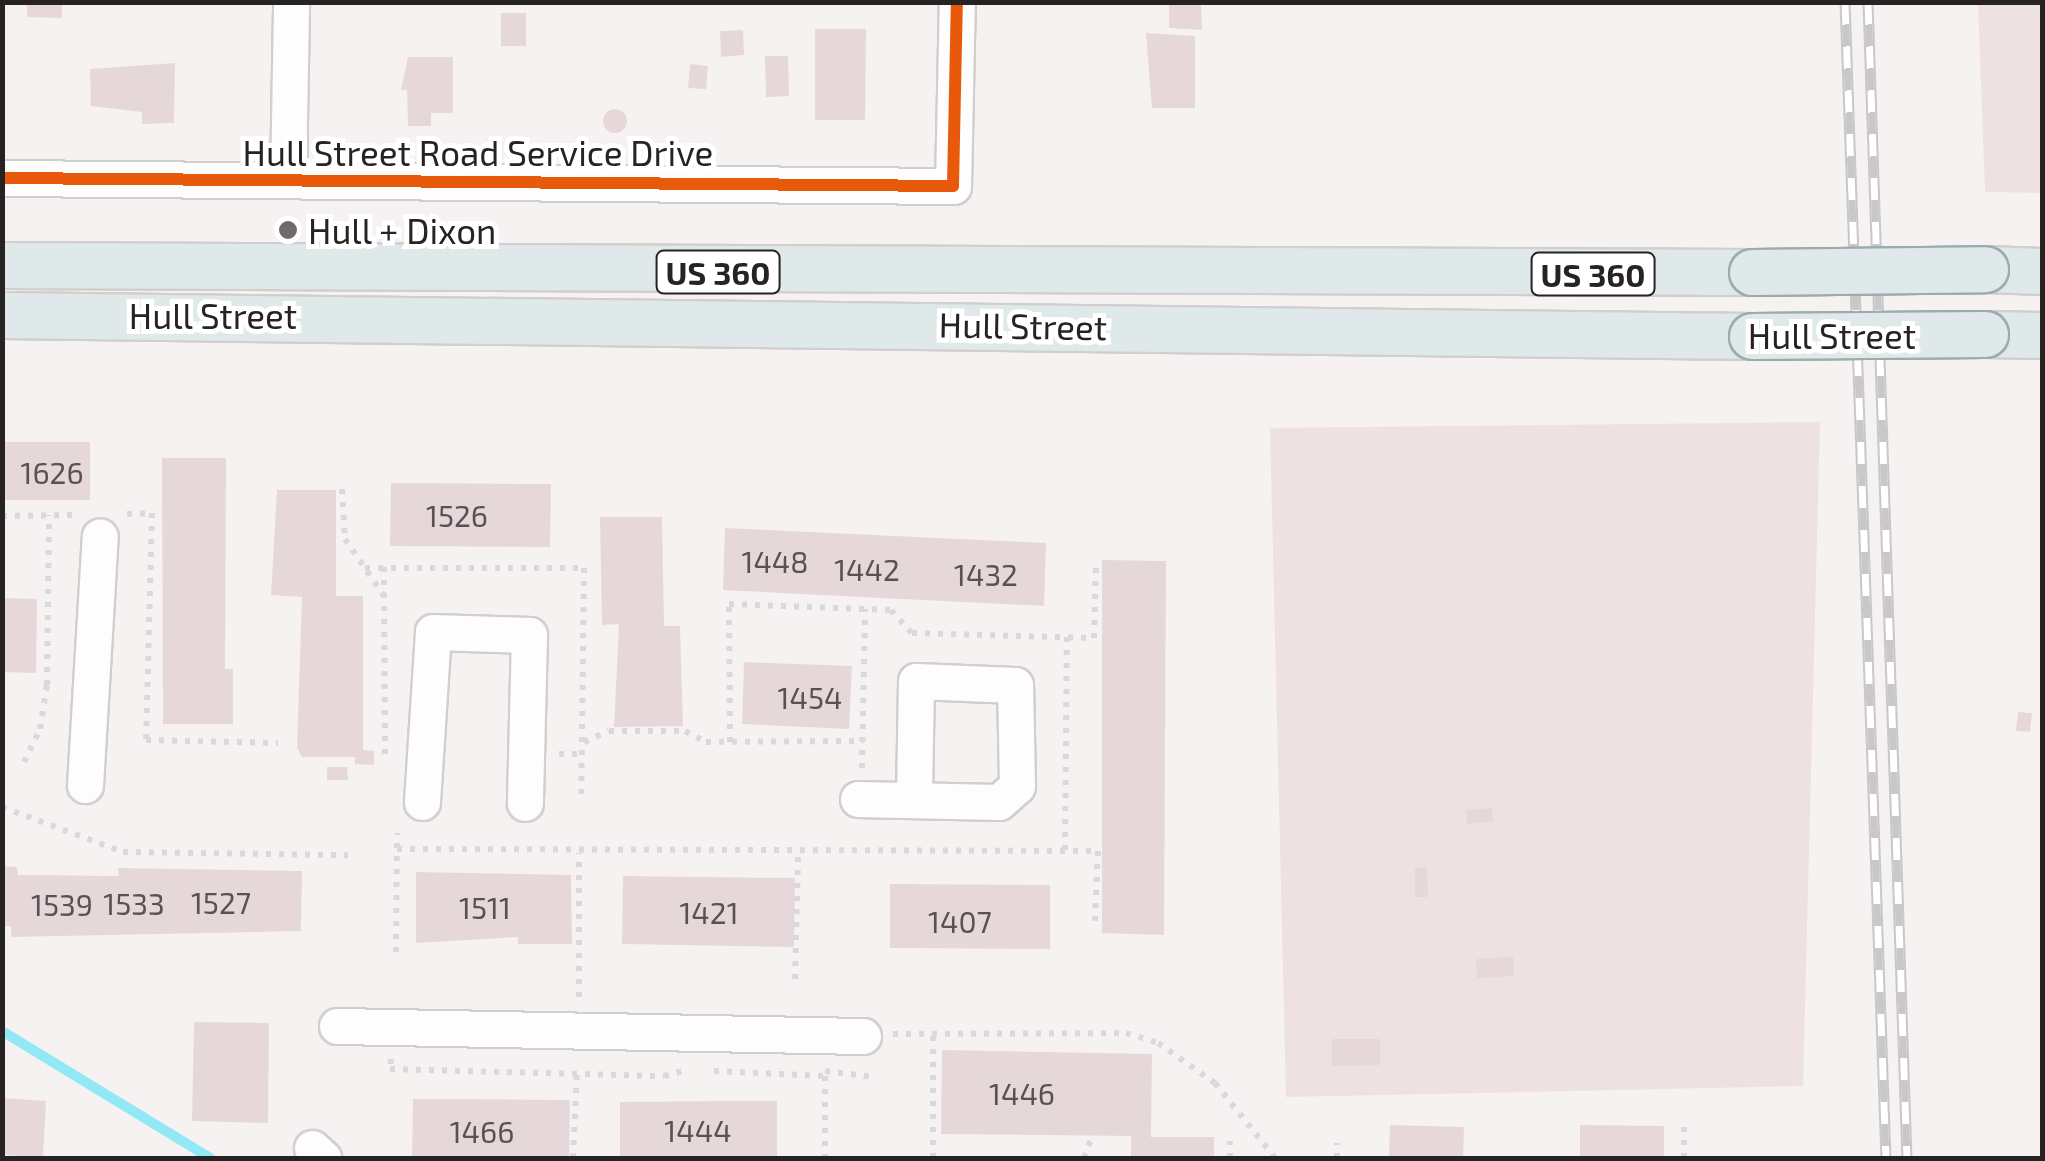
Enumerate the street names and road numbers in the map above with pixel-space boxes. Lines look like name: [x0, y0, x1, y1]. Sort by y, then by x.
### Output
street label: Hull Street Road Service Drive: [242, 131, 714, 173]
road number: US 360: [656, 245, 780, 299]
road number: US 360: [1530, 247, 1656, 301]
street label: Hull Street: [128, 294, 298, 336]
street label: Hull Street: [938, 303, 1108, 347]
street label: Hull Street: [1747, 314, 1917, 356]

